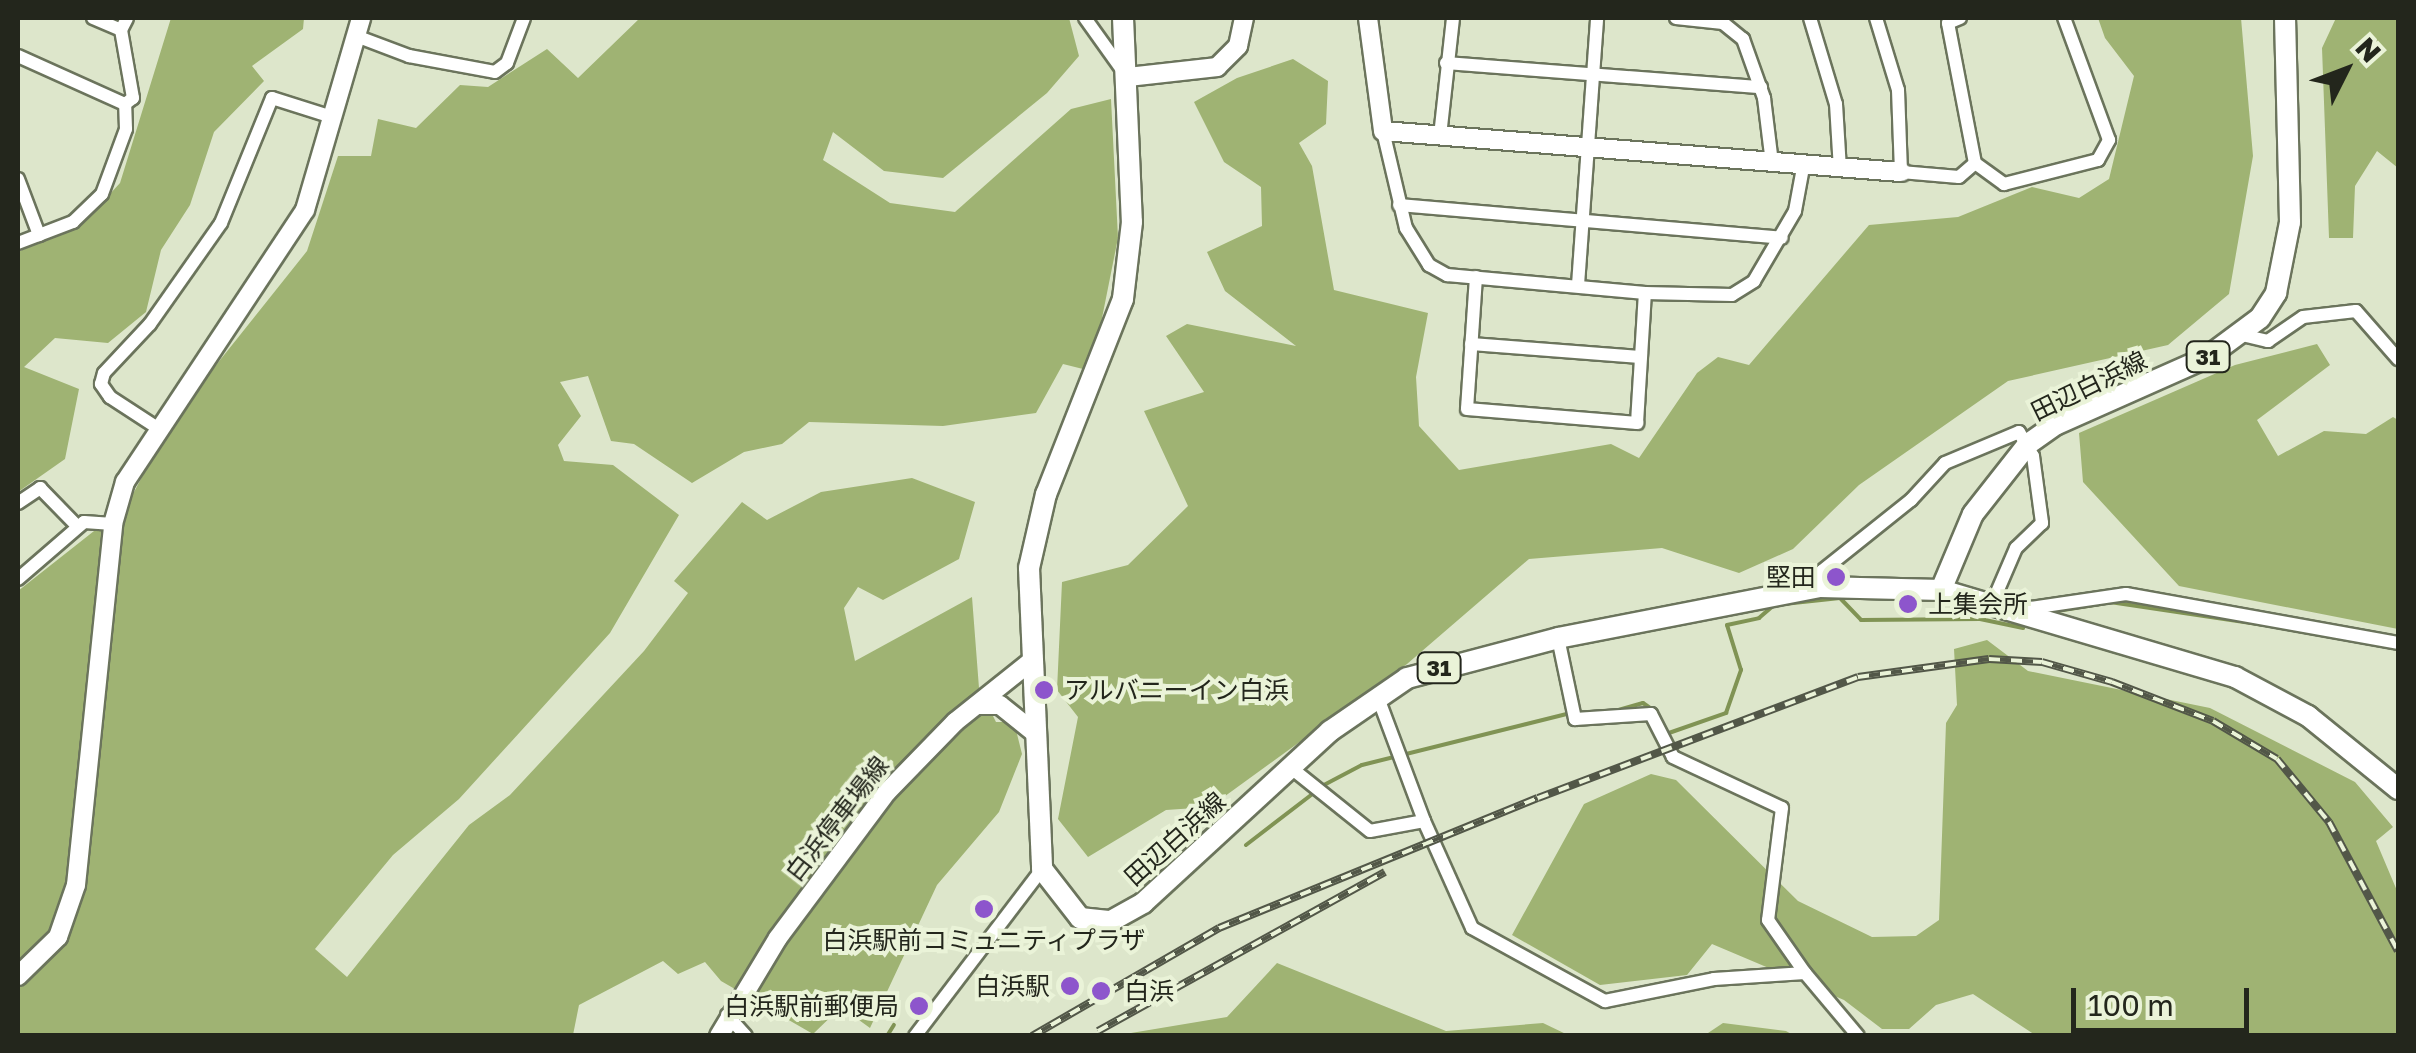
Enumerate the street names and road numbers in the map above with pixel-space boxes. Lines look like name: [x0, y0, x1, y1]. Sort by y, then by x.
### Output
road number: 31: [2186, 340, 2230, 374]
street label: 田辺白浜線: [2026, 345, 2152, 427]
road number: 31: [1416, 651, 1462, 685]
street label: 白浜停車場線: [779, 751, 895, 887]
street label: 田辺白浜線: [1119, 786, 1231, 892]

